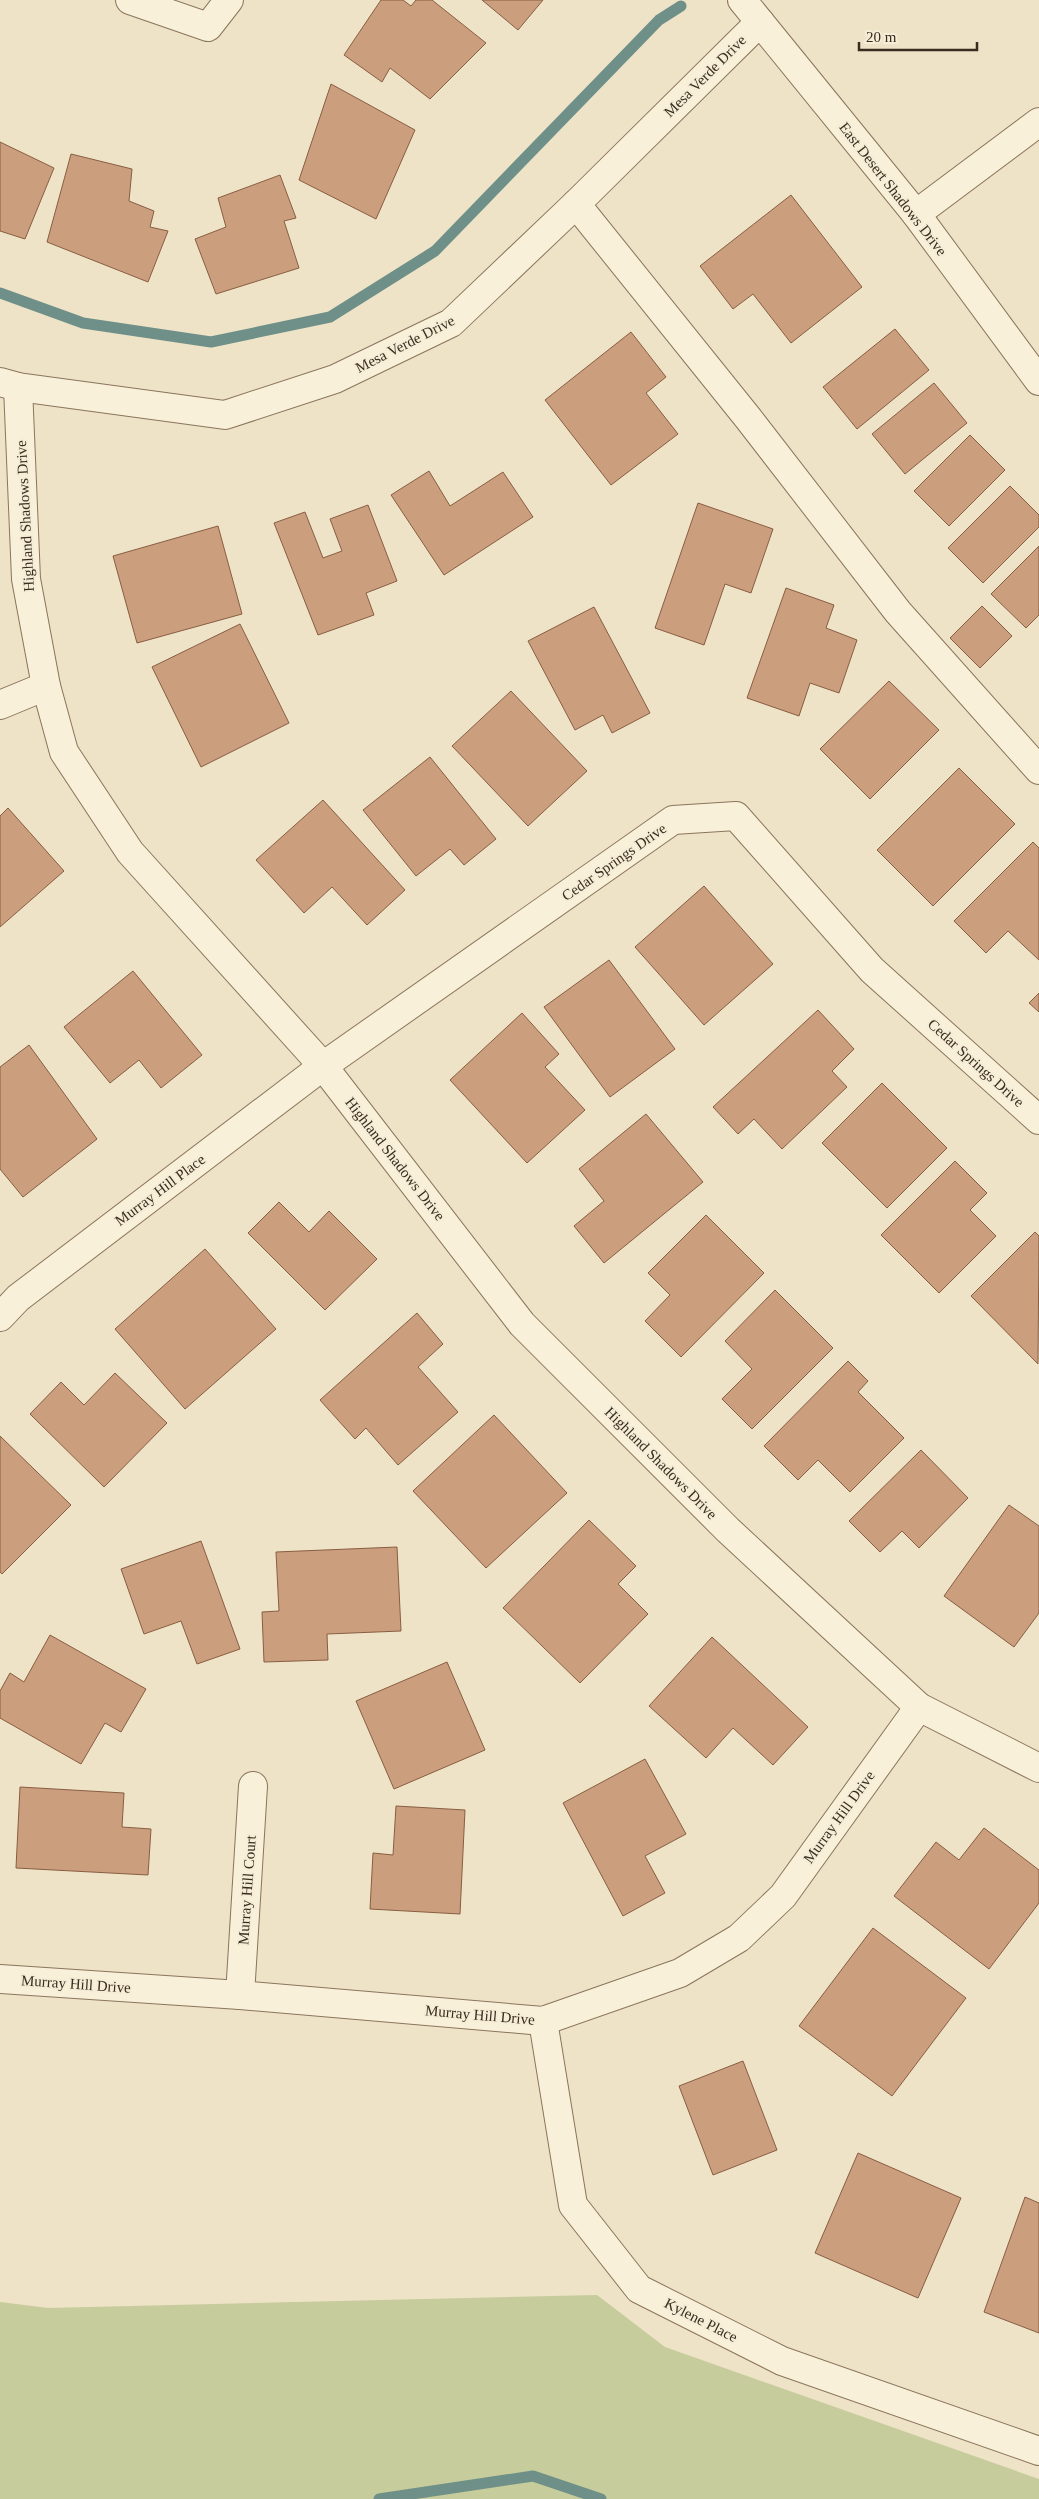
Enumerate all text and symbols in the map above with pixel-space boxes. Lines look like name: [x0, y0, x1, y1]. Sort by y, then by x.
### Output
scale bar: [859, 20, 976, 52]
text: 20 m: [866, 29, 897, 45]
street label: Mesa Verde Drive: [661, 32, 749, 120]
street label: East Desert Shadows Drive: [836, 119, 950, 259]
street label: Mesa Verde Drive: [353, 312, 457, 376]
street label: Highland Shadows Drive: [13, 440, 37, 592]
street label: Cedar Springs Drive: [559, 820, 669, 904]
street label: Cedar Springs Drive: [925, 1016, 1027, 1110]
street label: Highland Shadows Drive: [342, 1094, 448, 1224]
street label: Murray Hill Place: [112, 1151, 208, 1229]
street label: Highland Shadows Drive: [602, 1404, 721, 1523]
street label: Murray Hill Drive: [800, 1768, 878, 1866]
street label: Murray Hill Court: [235, 1834, 259, 1945]
street label: Murray Hill Drive: [21, 1972, 132, 1996]
street label: Murray Hill Drive: [425, 2002, 536, 2028]
street label: Kylene Place: [662, 2295, 740, 2345]

